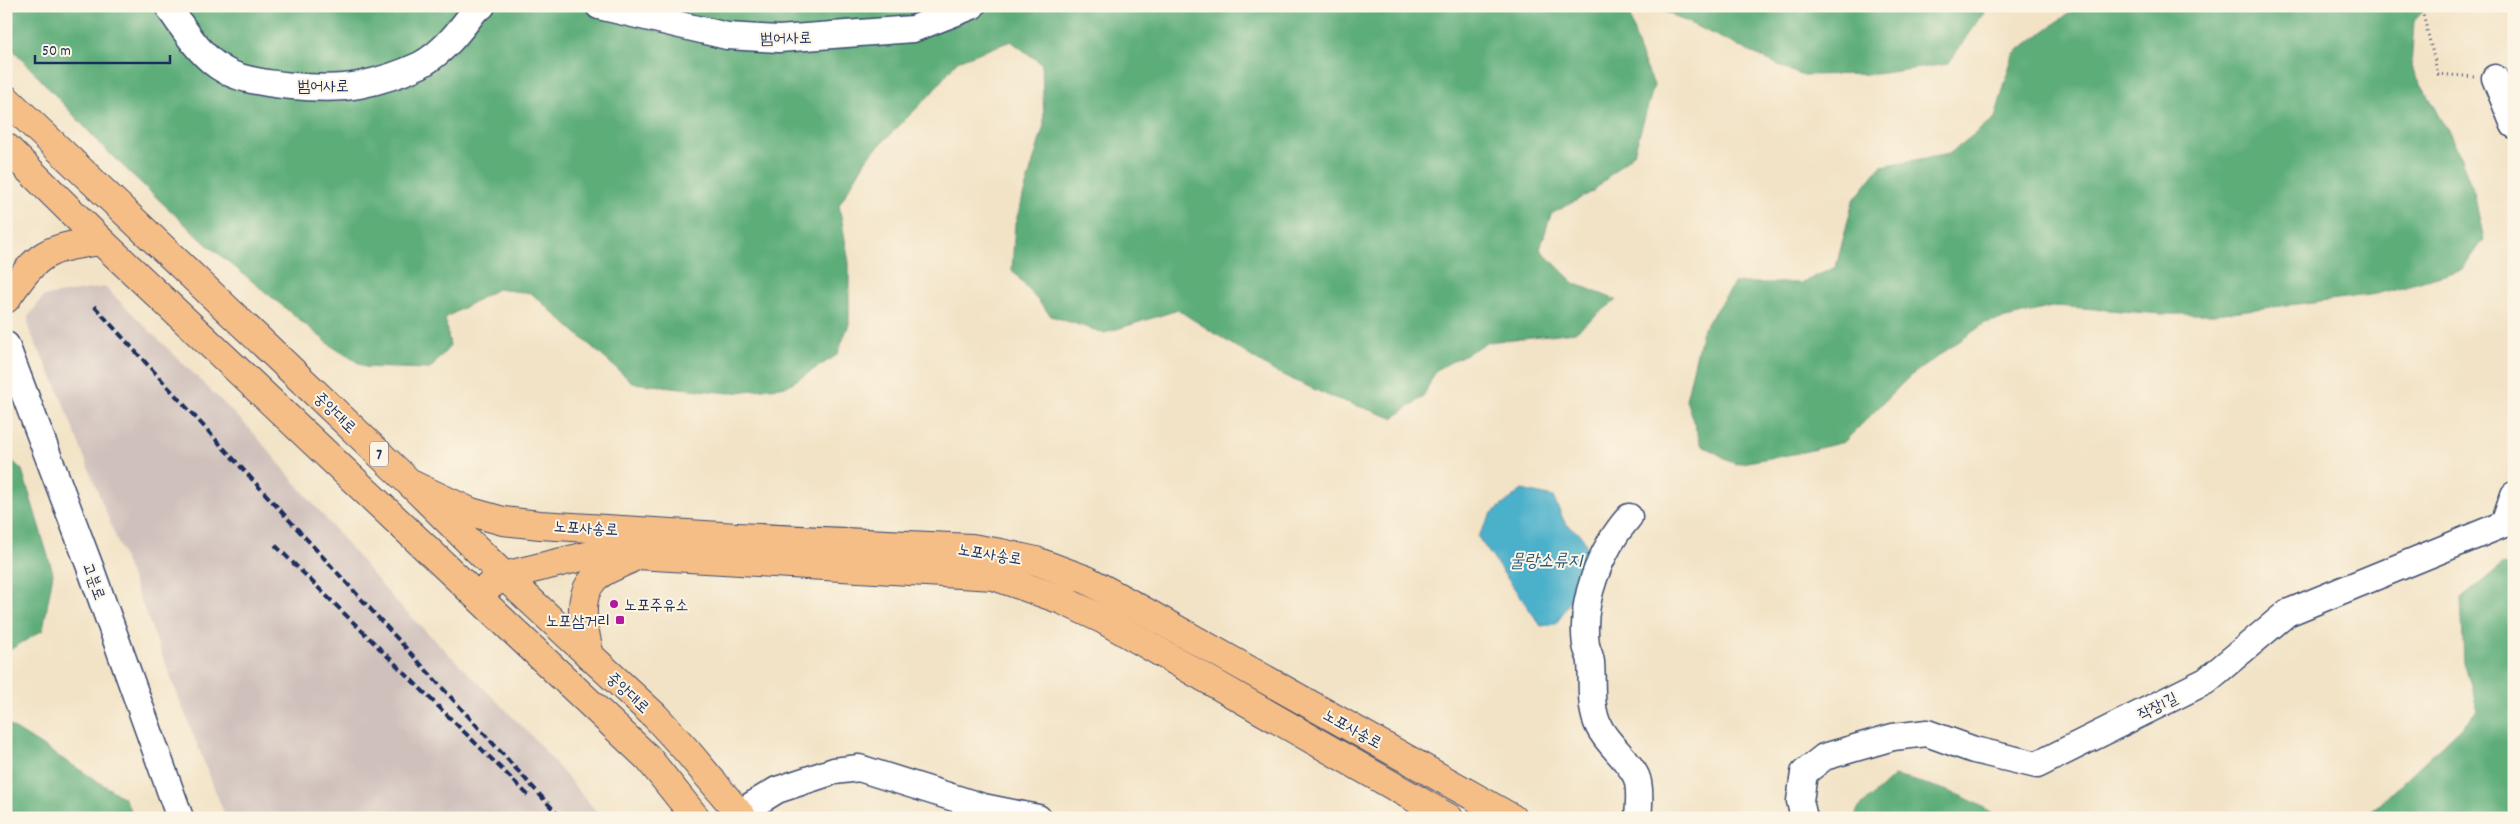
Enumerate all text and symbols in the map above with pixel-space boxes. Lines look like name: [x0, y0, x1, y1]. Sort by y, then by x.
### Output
street label: 범어사로: [760, 28, 812, 51]
scale bar: [35, 32, 170, 64]
text: 50 m: [42, 41, 71, 63]
street label: 범어사로: [297, 76, 349, 99]
street label: 중앙대로: [308, 388, 361, 440]
road number: 7: [370, 442, 388, 466]
street label: 노포사송로: [553, 516, 619, 543]
street label: 노포사송로: [956, 539, 1023, 572]
water label: 물랑소류지: [1510, 550, 1585, 575]
street label: 고분로: [75, 560, 110, 604]
place label: 노포주유소: [624, 595, 688, 618]
marker: 노포주유소: [608, 598, 620, 610]
place label: 노포삼거리: [546, 611, 610, 634]
marker: 노포삼거리: [614, 614, 626, 626]
street label: 중앙대로: [601, 668, 654, 720]
street label: 작장1길: [2134, 688, 2182, 727]
street label: 노포사송로: [1318, 705, 1386, 756]

